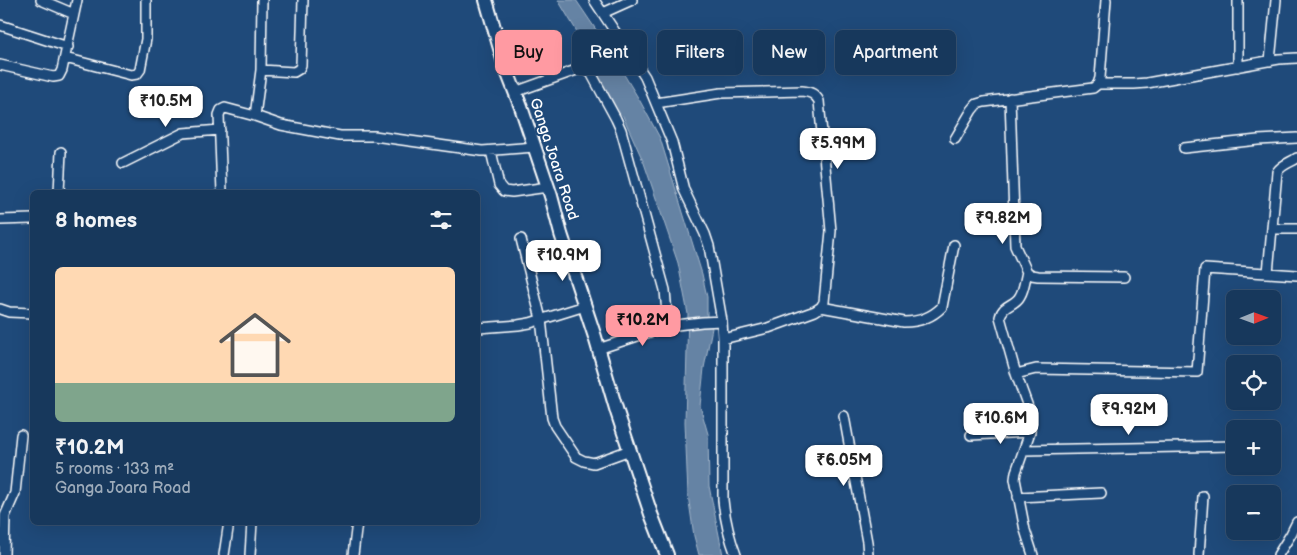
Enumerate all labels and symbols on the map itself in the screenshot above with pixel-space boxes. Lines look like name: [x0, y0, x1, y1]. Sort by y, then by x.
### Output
pin: ₹10.5M: [125, 86, 207, 128]
street label: Ganga Joara Road: [525, 96, 583, 222]
pin: ₹5.99M: [797, 128, 879, 170]
pin: ₹9.82M: [962, 202, 1044, 245]
pin: ₹10.9M: [522, 240, 604, 282]
north arrow: [1226, 290, 1281, 345]
pin: ₹10.2M: [602, 304, 684, 347]
pin: ₹9.92M: [1088, 394, 1170, 436]
pin: ₹10.6M: [960, 402, 1042, 445]
pin: ₹6.05M: [803, 444, 885, 487]

